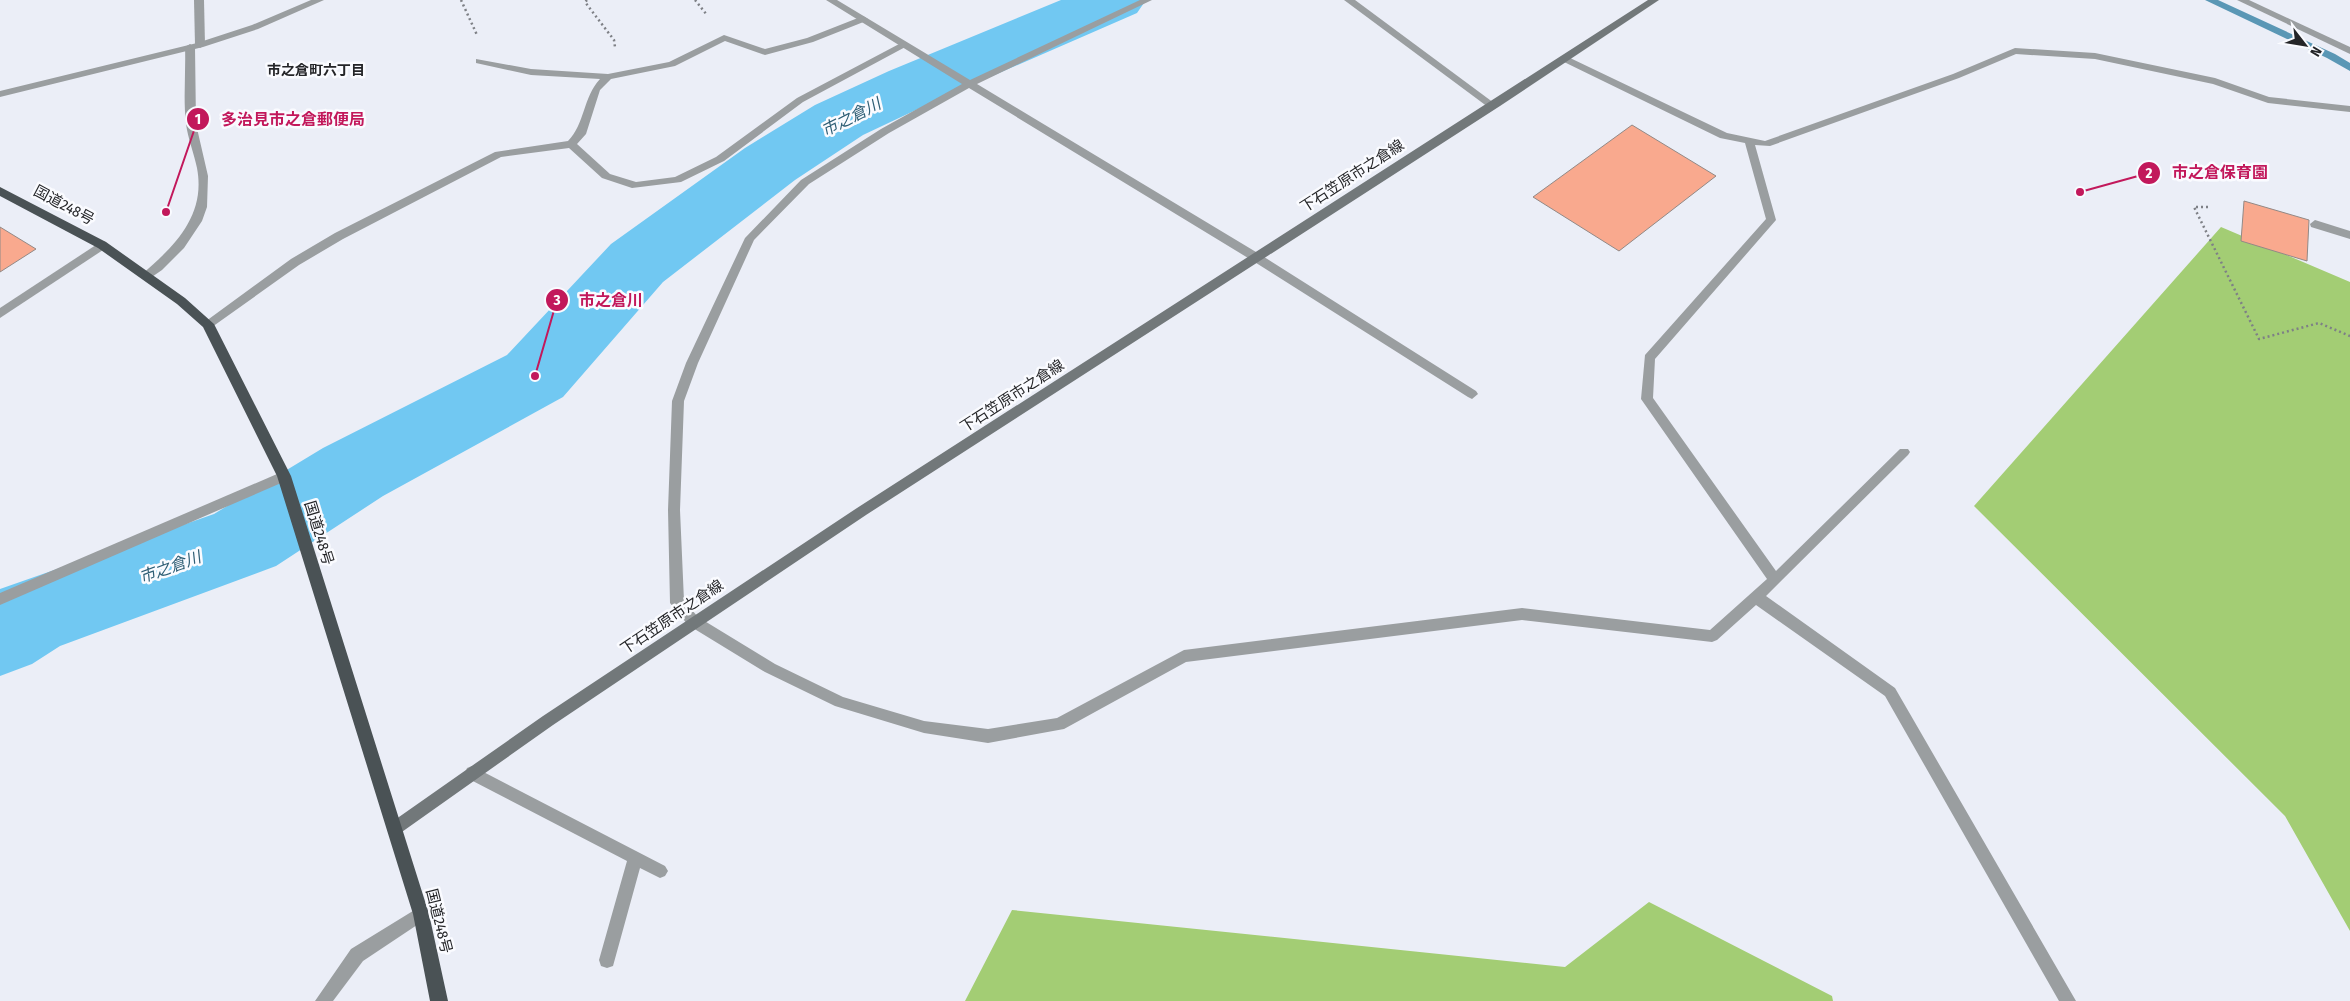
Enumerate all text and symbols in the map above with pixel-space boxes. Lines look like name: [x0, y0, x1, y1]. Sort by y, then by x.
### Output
north arrow: [2280, 20, 2330, 70]
text: N: [2306, 43, 2325, 59]
district label: 市之倉町六丁目: [267, 62, 365, 79]
water label: 市之倉川: [818, 93, 886, 140]
callout: 多治見市之倉郵便局: [186, 104, 375, 135]
text: 1: [195, 110, 201, 128]
text: 多治見市之倉郵便局: [221, 110, 365, 129]
street label: 下石笠原市之倉線: [1297, 136, 1407, 216]
callout: 市之倉保育園: [2137, 157, 2278, 188]
text: 市之倉保育園: [2172, 163, 2268, 182]
text: 2: [2145, 164, 2153, 182]
street label: 国道248号: [31, 182, 97, 228]
callout: 市之倉川: [544, 285, 653, 316]
text: 3: [552, 291, 561, 309]
text: 市之倉川: [579, 291, 643, 310]
street label: 下石笠原市之倉線: [957, 356, 1067, 436]
street label: 国道248号: [301, 499, 337, 567]
water label: 市之倉川: [137, 546, 205, 587]
street label: 下石笠原市之倉線: [617, 576, 727, 658]
street label: 国道248号: [422, 887, 456, 955]

